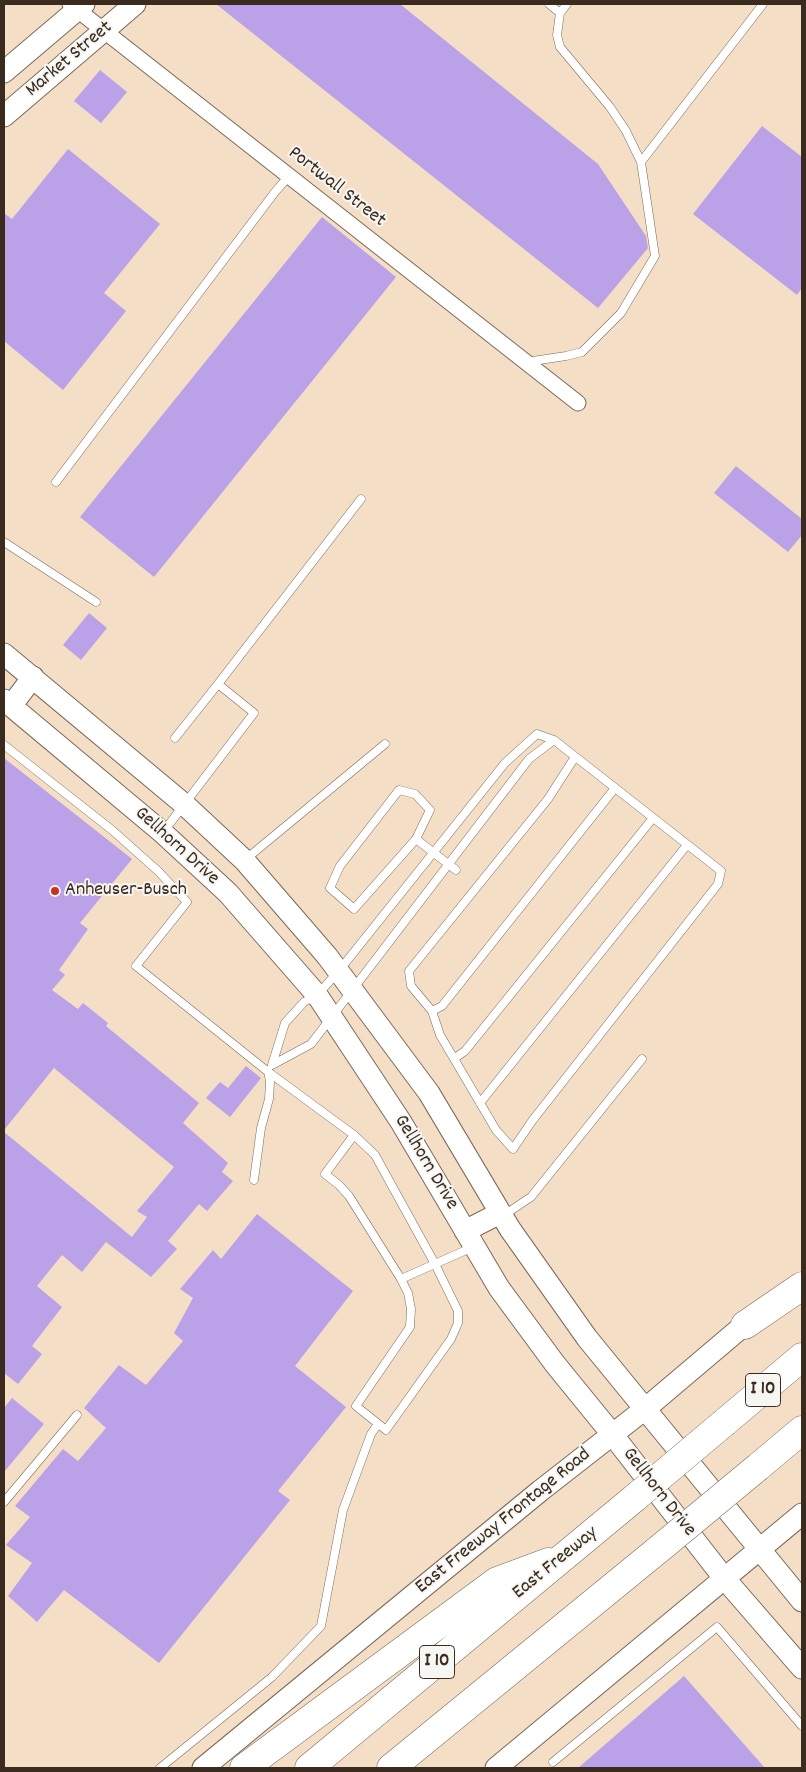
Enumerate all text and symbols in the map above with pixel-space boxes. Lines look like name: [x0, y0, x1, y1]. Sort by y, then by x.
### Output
street label: Market Street: [22, 17, 118, 103]
street label: Portwall Street: [282, 142, 390, 234]
street label: Gellhorn Drive: [128, 803, 224, 891]
place label: Anheuser-Busch: [65, 879, 187, 903]
marker: Anheuser-Busch: [49, 885, 61, 897]
street label: Gellhorn Drive: [387, 1111, 463, 1215]
road number: I 10: [746, 1374, 780, 1406]
street label: East Freeway Frontage Road: [412, 1444, 596, 1600]
street label: Gellhorn Drive: [616, 1444, 700, 1542]
street label: East Freeway: [508, 1522, 604, 1606]
road number: I 10: [420, 1645, 454, 1678]

